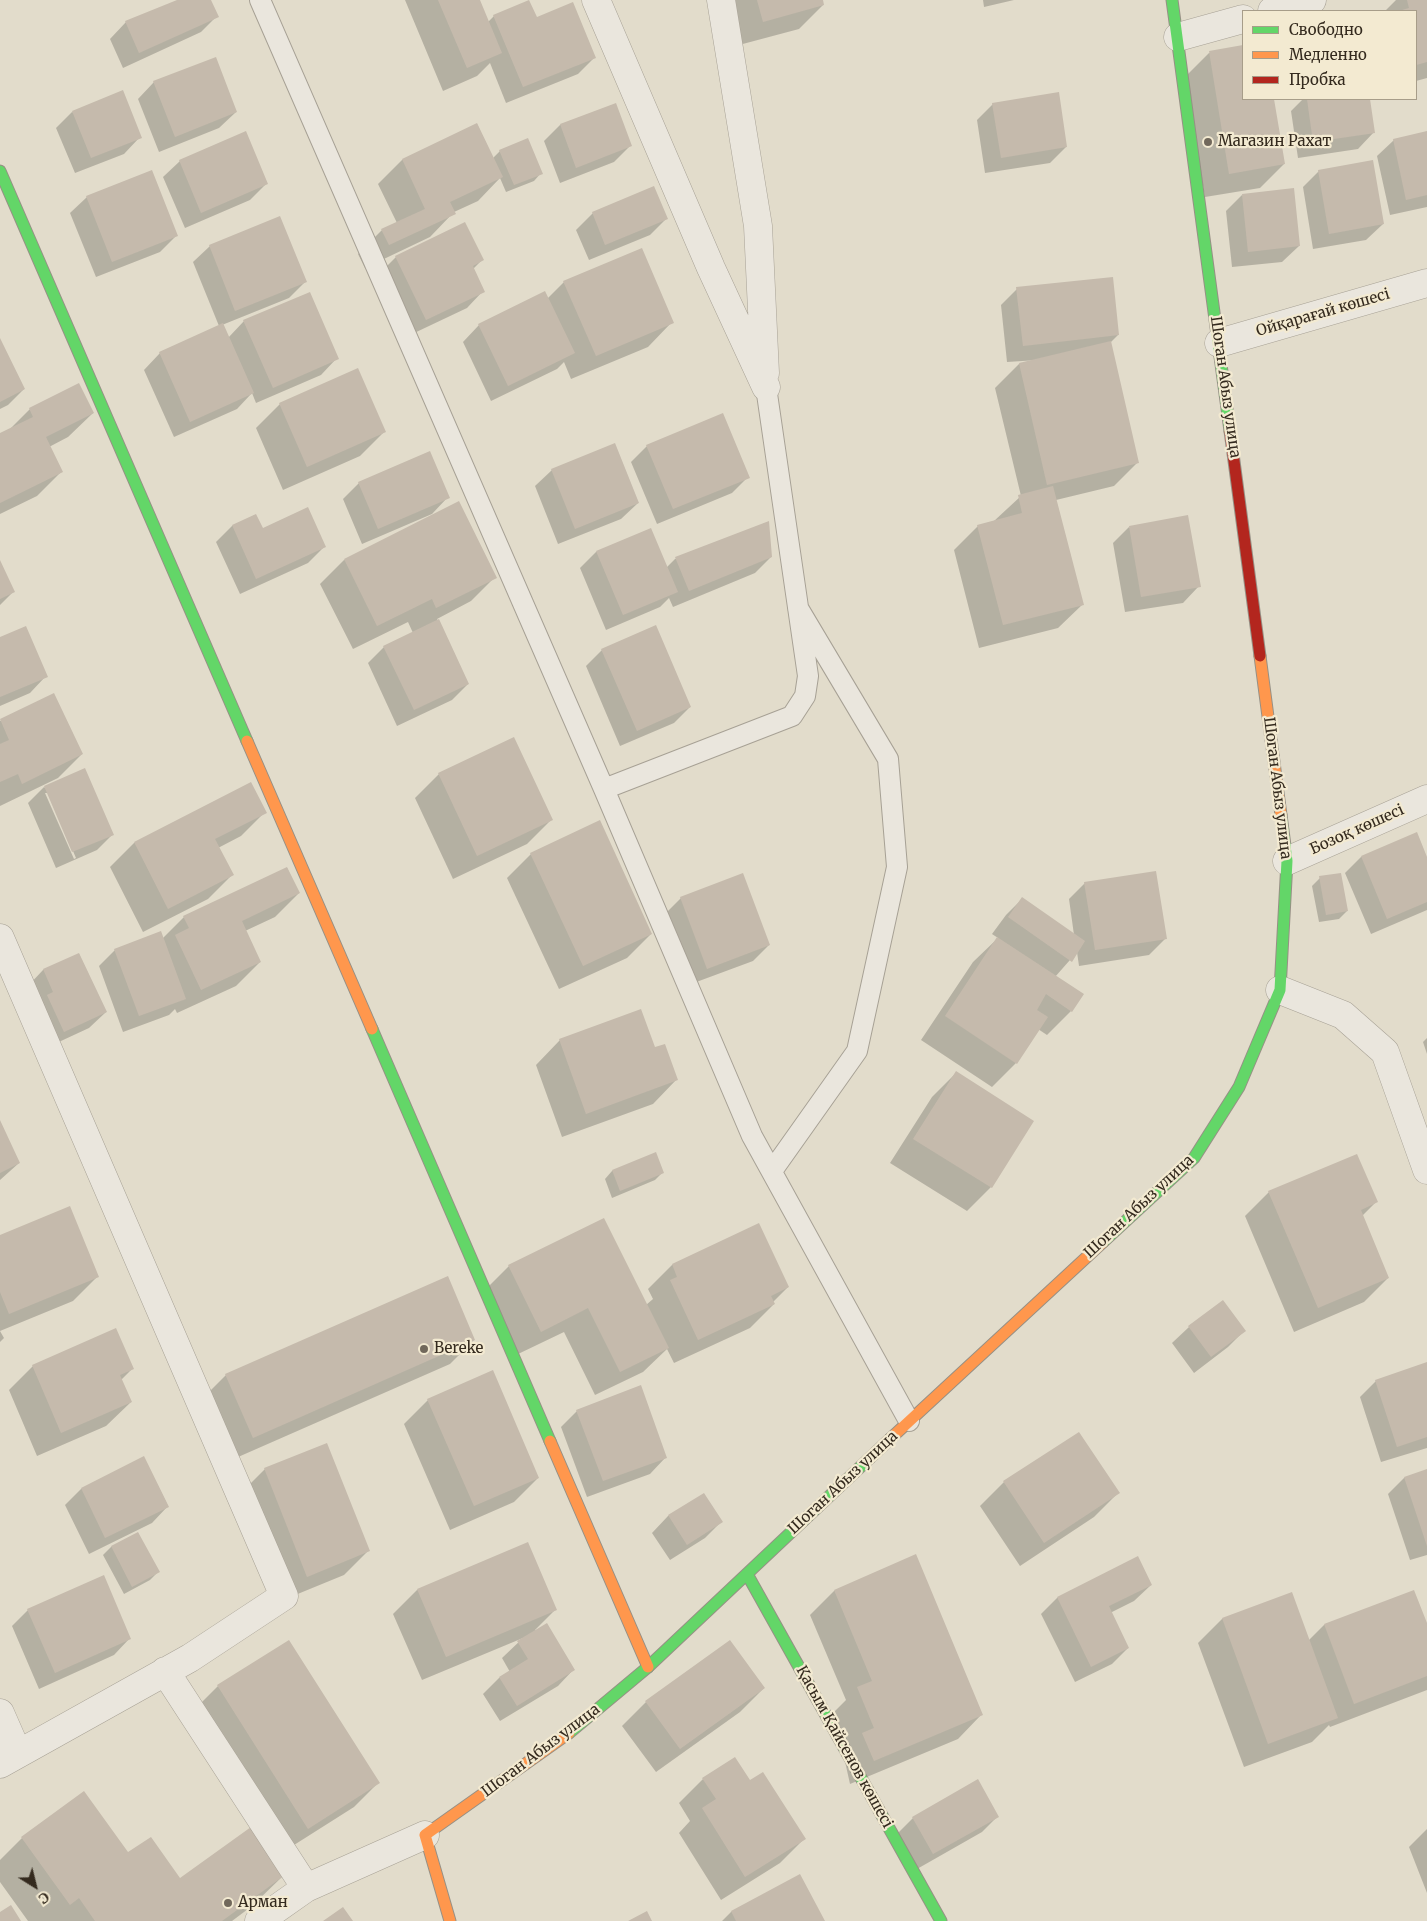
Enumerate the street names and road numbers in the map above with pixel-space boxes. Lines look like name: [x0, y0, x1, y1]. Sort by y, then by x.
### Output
street label: Ойқарағай көшесі: [1254, 285, 1392, 341]
street label: Шоган Абыз улица: [1206, 315, 1244, 459]
street label: Шоган Абыз улица: [1259, 716, 1295, 860]
street label: Бозоқ көшесі: [1307, 801, 1407, 859]
street label: Шоган Абыз улица: [1080, 1152, 1198, 1262]
street label: Шоган Абыз улица: [784, 1428, 902, 1538]
street label: Қасым Қайсенов көшесі: [792, 1663, 896, 1831]
street label: Шоган Абыз улица: [478, 1701, 604, 1801]

